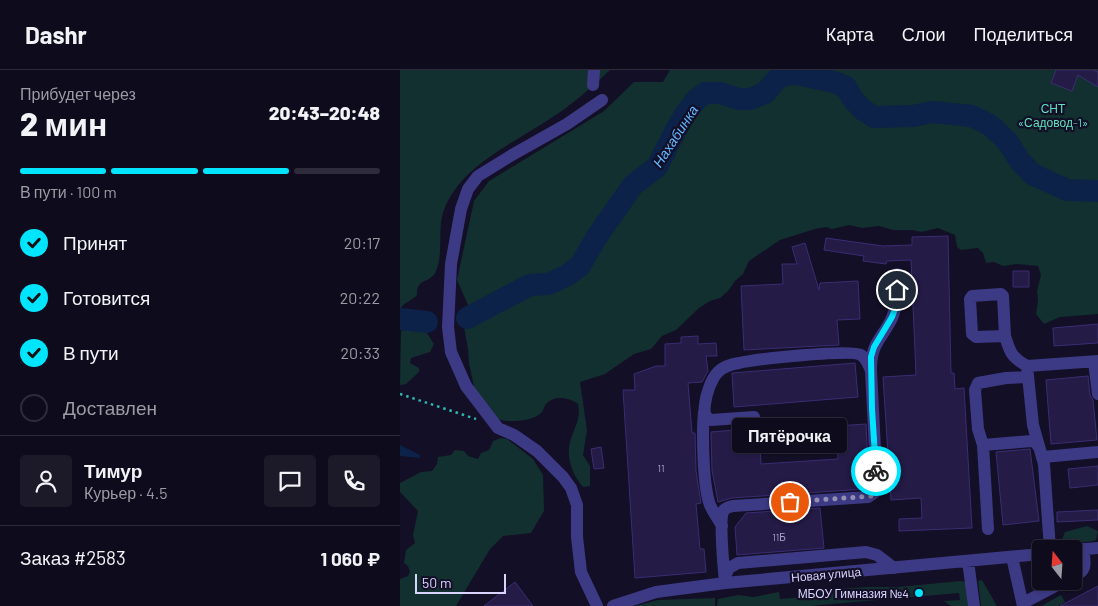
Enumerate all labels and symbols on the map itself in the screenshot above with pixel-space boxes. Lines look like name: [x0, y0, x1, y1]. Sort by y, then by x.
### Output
park label: СНТ «Садовод-1»: [1018, 101, 1088, 130]
water label: Нахабинка: [649, 102, 701, 170]
pin: [876, 269, 918, 311]
callout: Пятёрочка: [732, 417, 848, 452]
courier: [851, 446, 901, 496]
house number: 11: [657, 462, 665, 474]
pin: [769, 481, 811, 523]
house number: 11Б: [772, 531, 786, 543]
north arrow: [1032, 540, 1082, 590]
street label: Новая улица: [790, 564, 862, 585]
scale bar: [415, 571, 506, 594]
place label: МБОУ Гимназия №4: [798, 586, 909, 600]
marker: МБОУ Гимназия №4: [913, 587, 925, 599]

